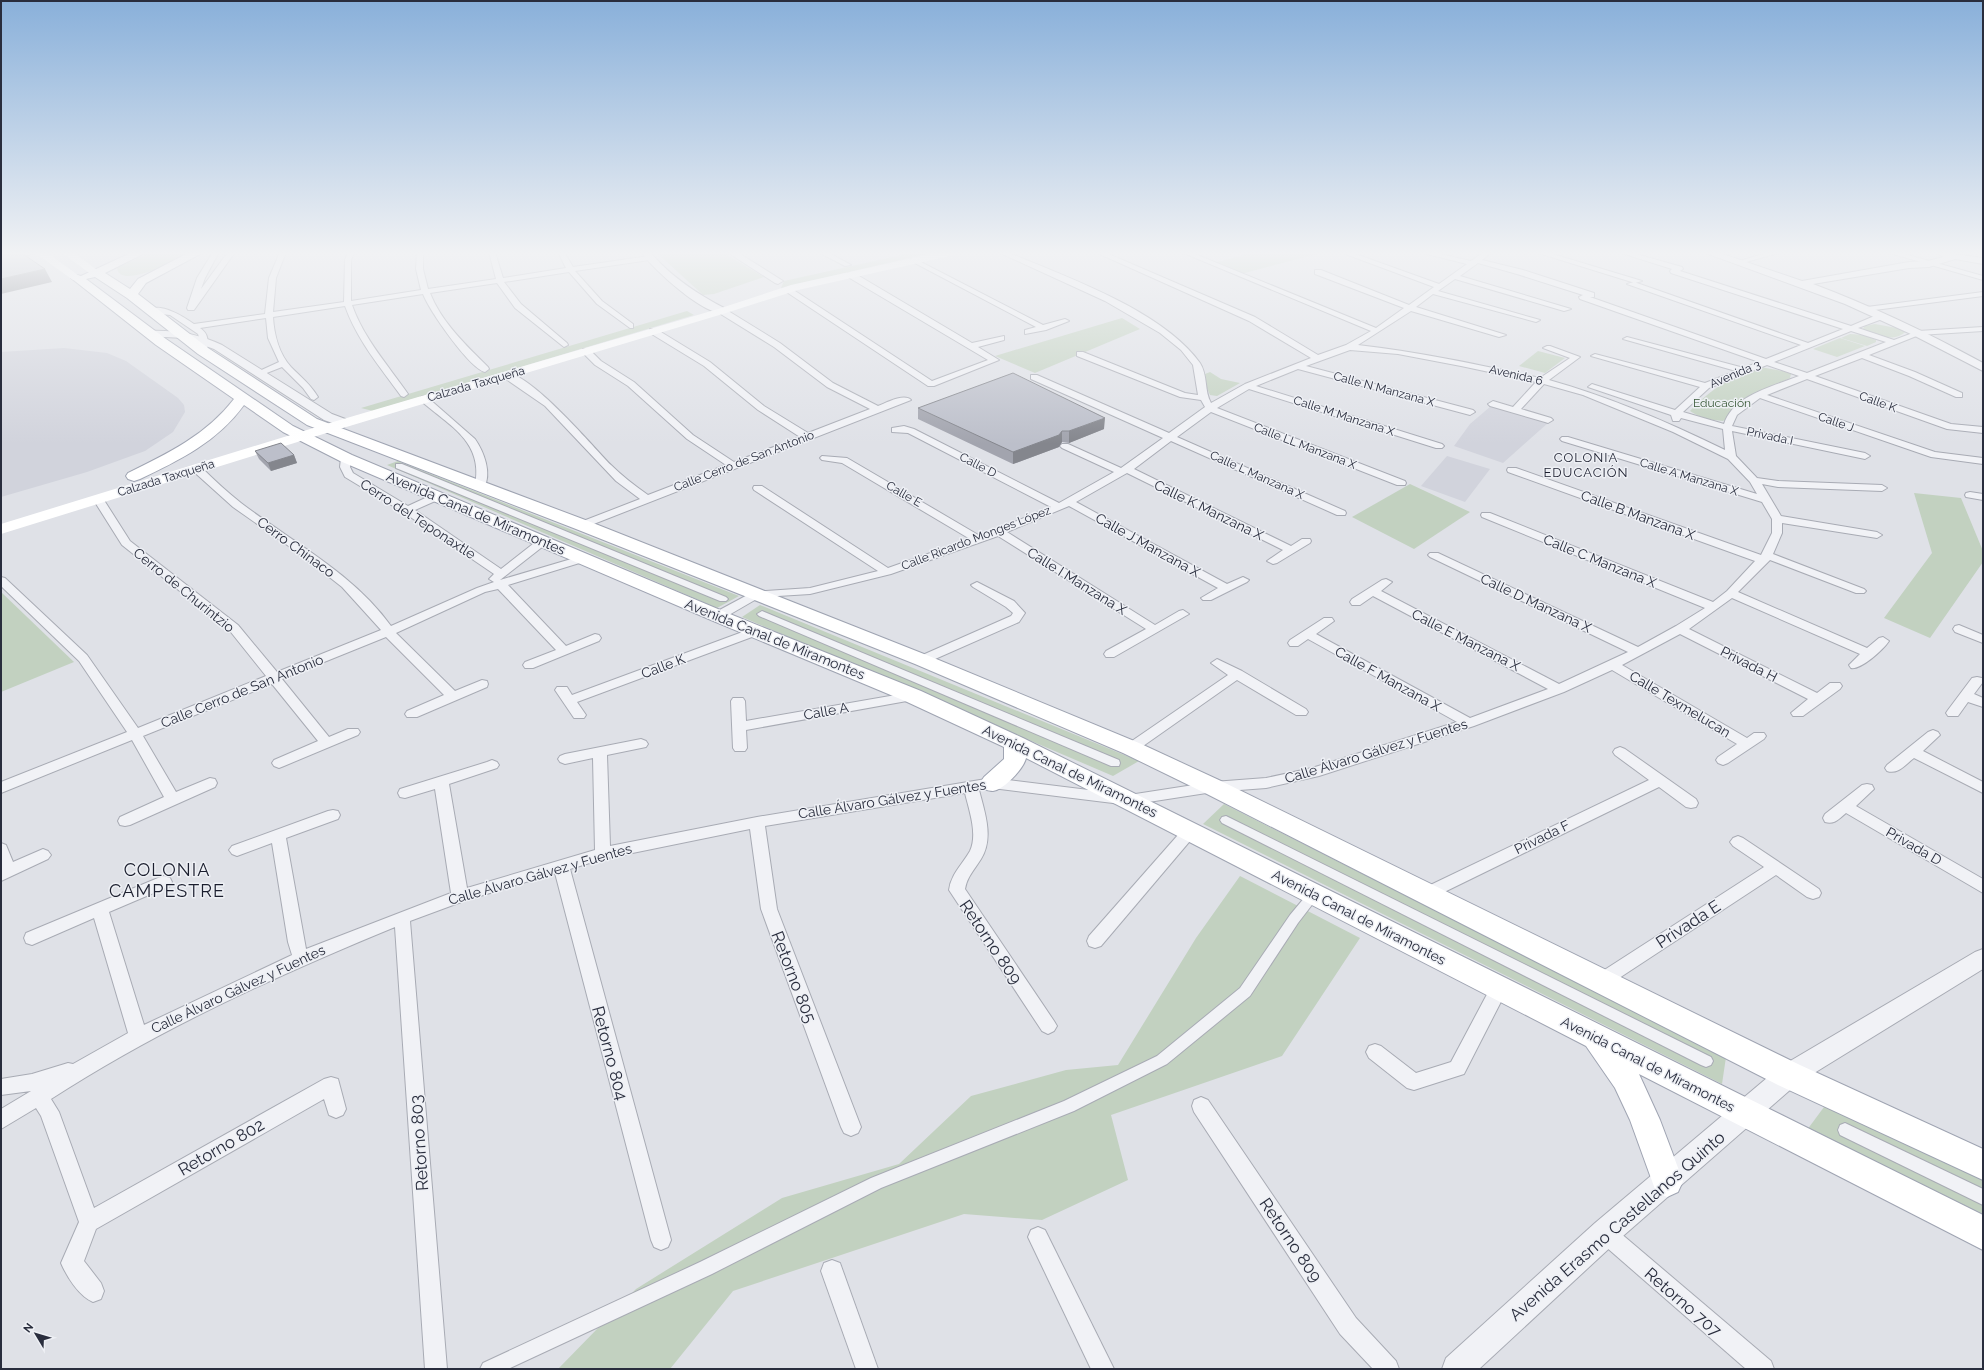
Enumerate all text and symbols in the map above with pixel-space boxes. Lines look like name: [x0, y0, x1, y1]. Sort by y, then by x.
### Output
street label: Avenida 3: [1707, 357, 1763, 391]
street label: Avenida 6: [1488, 362, 1544, 388]
street label: Calzada Taxqueña: [426, 363, 526, 405]
street label: Calle N Manzana X: [1332, 369, 1437, 409]
street label: Calle K: [1857, 389, 1899, 415]
street label: Calle M Manzana X: [1292, 393, 1397, 439]
park label: Educación: [1693, 396, 1751, 410]
street label: Calle J: [1816, 409, 1856, 435]
street label: Calle LL Manzana X: [1252, 420, 1359, 472]
street label: Privada I: [1745, 424, 1795, 448]
street label: Calle Cerro de San Antonio: [672, 428, 816, 494]
street label: Calle L Manzana X: [1208, 448, 1307, 502]
street label: Calle D: [957, 450, 999, 481]
district label: COLONIA EDUCACIÓN: [1543, 450, 1629, 480]
street label: Calle A Manzana X: [1638, 455, 1740, 499]
street label: Calzada Taxqueña: [116, 457, 216, 499]
street label: Avenida Canal de Miramontes: [384, 468, 568, 558]
street label: Cerro del Teponaxtle: [357, 476, 479, 562]
street label: Calle K Manzana X: [1152, 477, 1266, 543]
street label: Calle E: [884, 478, 924, 510]
street label: Calle B Manzana X: [1579, 487, 1697, 543]
street label: Calle Ricardo Monges López: [899, 503, 1053, 573]
street label: Calle J Manzana X: [1093, 510, 1203, 580]
street label: Cerro Chinaco: [254, 514, 338, 580]
street label: Calle C Manzana X: [1541, 531, 1659, 591]
street label: Cerro de Churintzio: [130, 544, 238, 636]
street label: Calle I Manzana X: [1024, 544, 1130, 618]
street label: Calle D Manzana X: [1478, 570, 1594, 636]
street label: Avenida Canal de Miramontes: [683, 595, 868, 683]
street label: Calle E Manzana X: [1409, 606, 1523, 674]
street label: Calle F Manzana X: [1332, 643, 1444, 715]
street label: Privada H: [1718, 643, 1780, 685]
street label: Calle K: [639, 650, 687, 682]
street label: Calle Cerro de San Antonio: [158, 651, 326, 731]
street label: Calle Texmelucan: [1627, 668, 1733, 740]
street label: Calle A: [802, 699, 850, 723]
street label: Calle Álvaro Gálvez y Fuentes: [1282, 715, 1469, 786]
street label: Avenida Canal de Miramontes: [980, 722, 1160, 821]
street label: Calle Álvaro Gálvez y Fuentes: [797, 775, 987, 822]
street label: Privada F: [1512, 817, 1572, 857]
street label: Privada D: [1883, 824, 1945, 868]
street label: Calle Álvaro Gálvez y Fuentes: [446, 839, 634, 908]
district label: COLONIA CAMPESTRE: [109, 859, 225, 901]
street label: Avenida Canal de Miramontes: [1270, 866, 1449, 968]
street label: Retorno 809: [956, 896, 1026, 988]
street label: Privada E: [1652, 896, 1724, 952]
street label: Retorno 805: [767, 928, 821, 1026]
street label: Calle Álvaro Gálvez y Fuentes: [148, 941, 328, 1036]
street label: Retorno 804: [588, 1004, 632, 1102]
street label: Avenida Canal de Miramontes: [1559, 1013, 1738, 1115]
street label: Retorno 803: [406, 1094, 432, 1192]
street label: Retorno 802: [174, 1114, 268, 1180]
street label: Avenida Erasmo Castellanos Quinto: [1505, 1127, 1729, 1325]
street label: Retorno 809: [1256, 1194, 1326, 1286]
street label: Retorno 707: [1641, 1263, 1725, 1341]
north arrow: [16, 1314, 56, 1354]
text: N: [21, 1321, 36, 1335]

